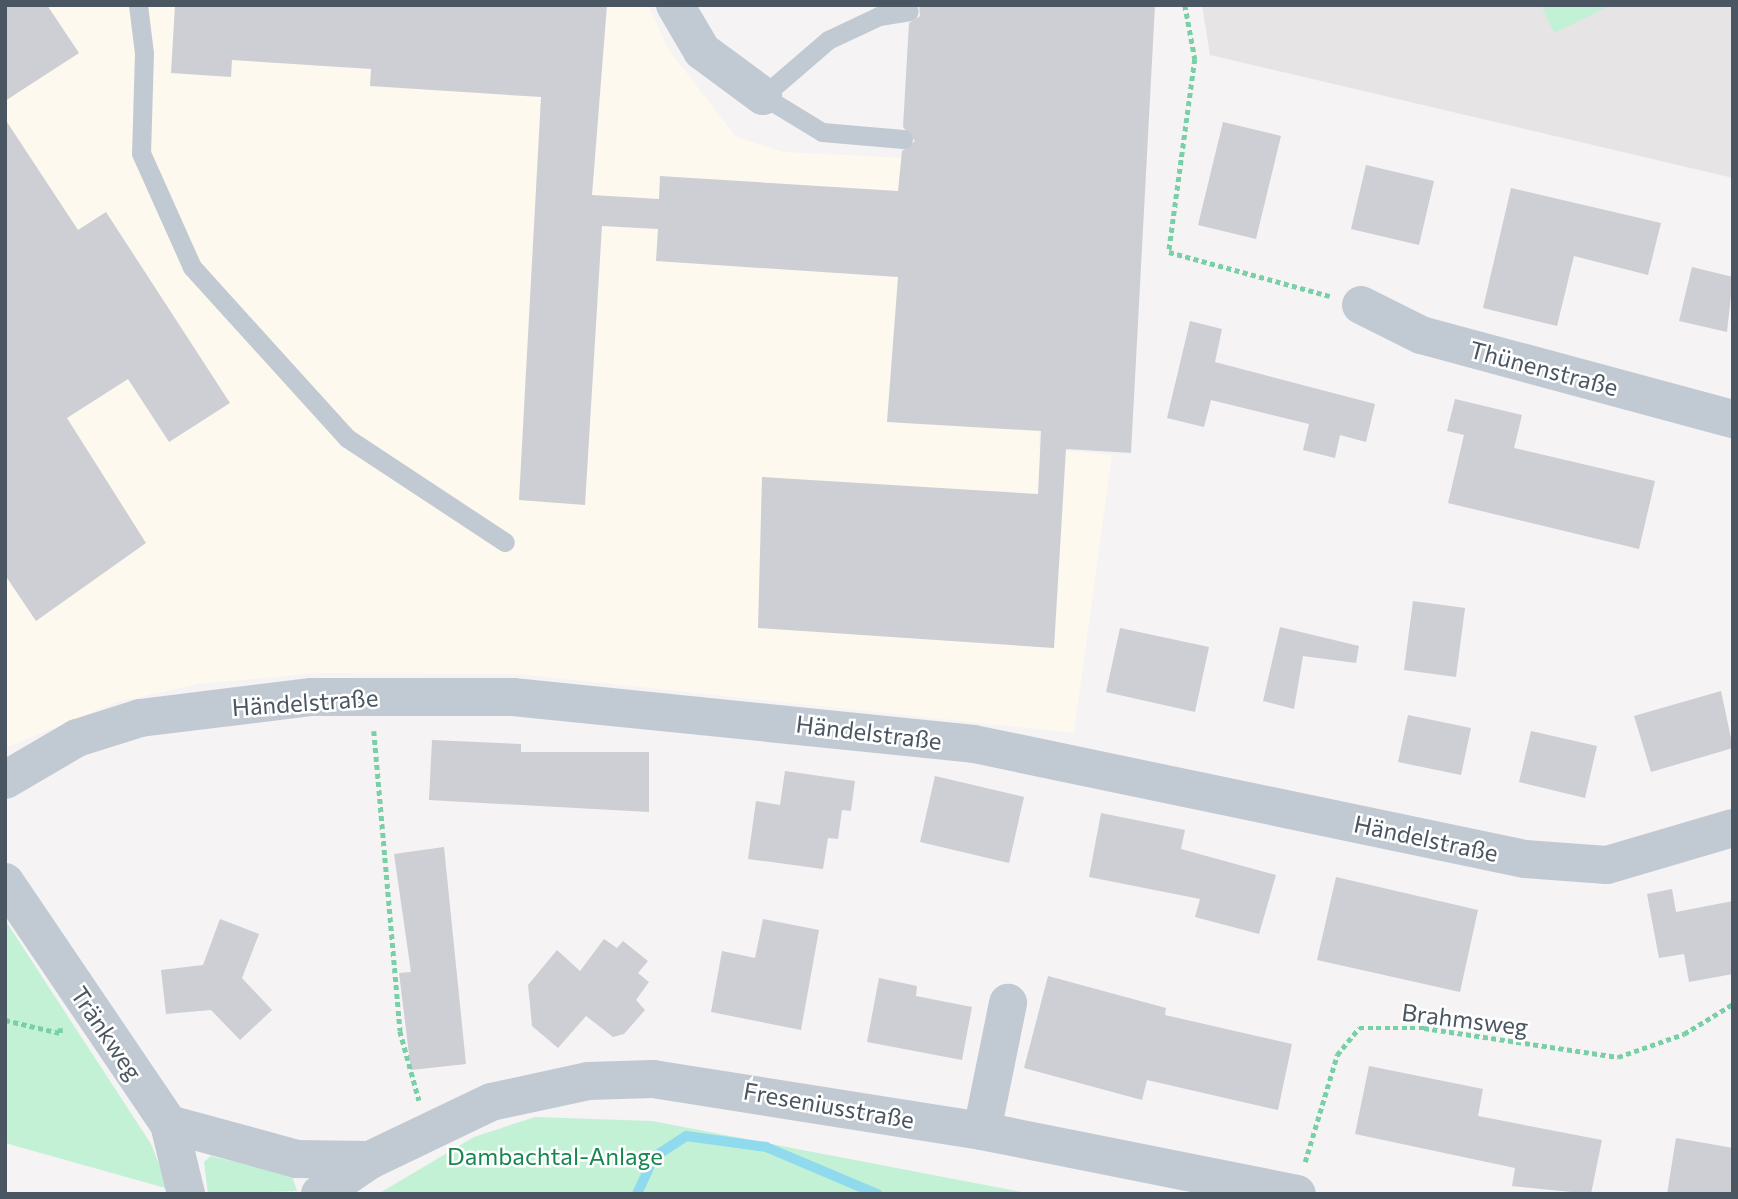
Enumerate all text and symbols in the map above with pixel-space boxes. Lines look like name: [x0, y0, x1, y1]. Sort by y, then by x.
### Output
street label: Thünenstraße: [1467, 334, 1621, 402]
street label: Händelstraße: [231, 683, 379, 721]
street label: Händelstraße: [794, 709, 944, 755]
street label: Händelstraße: [1351, 809, 1501, 867]
street label: Tränkweg: [65, 981, 149, 1085]
street label: Brahmsweg: [1400, 997, 1530, 1041]
street label: Freseniusstraße: [741, 1076, 917, 1134]
park label: Dambachtal-Anlage: [447, 1142, 663, 1170]

